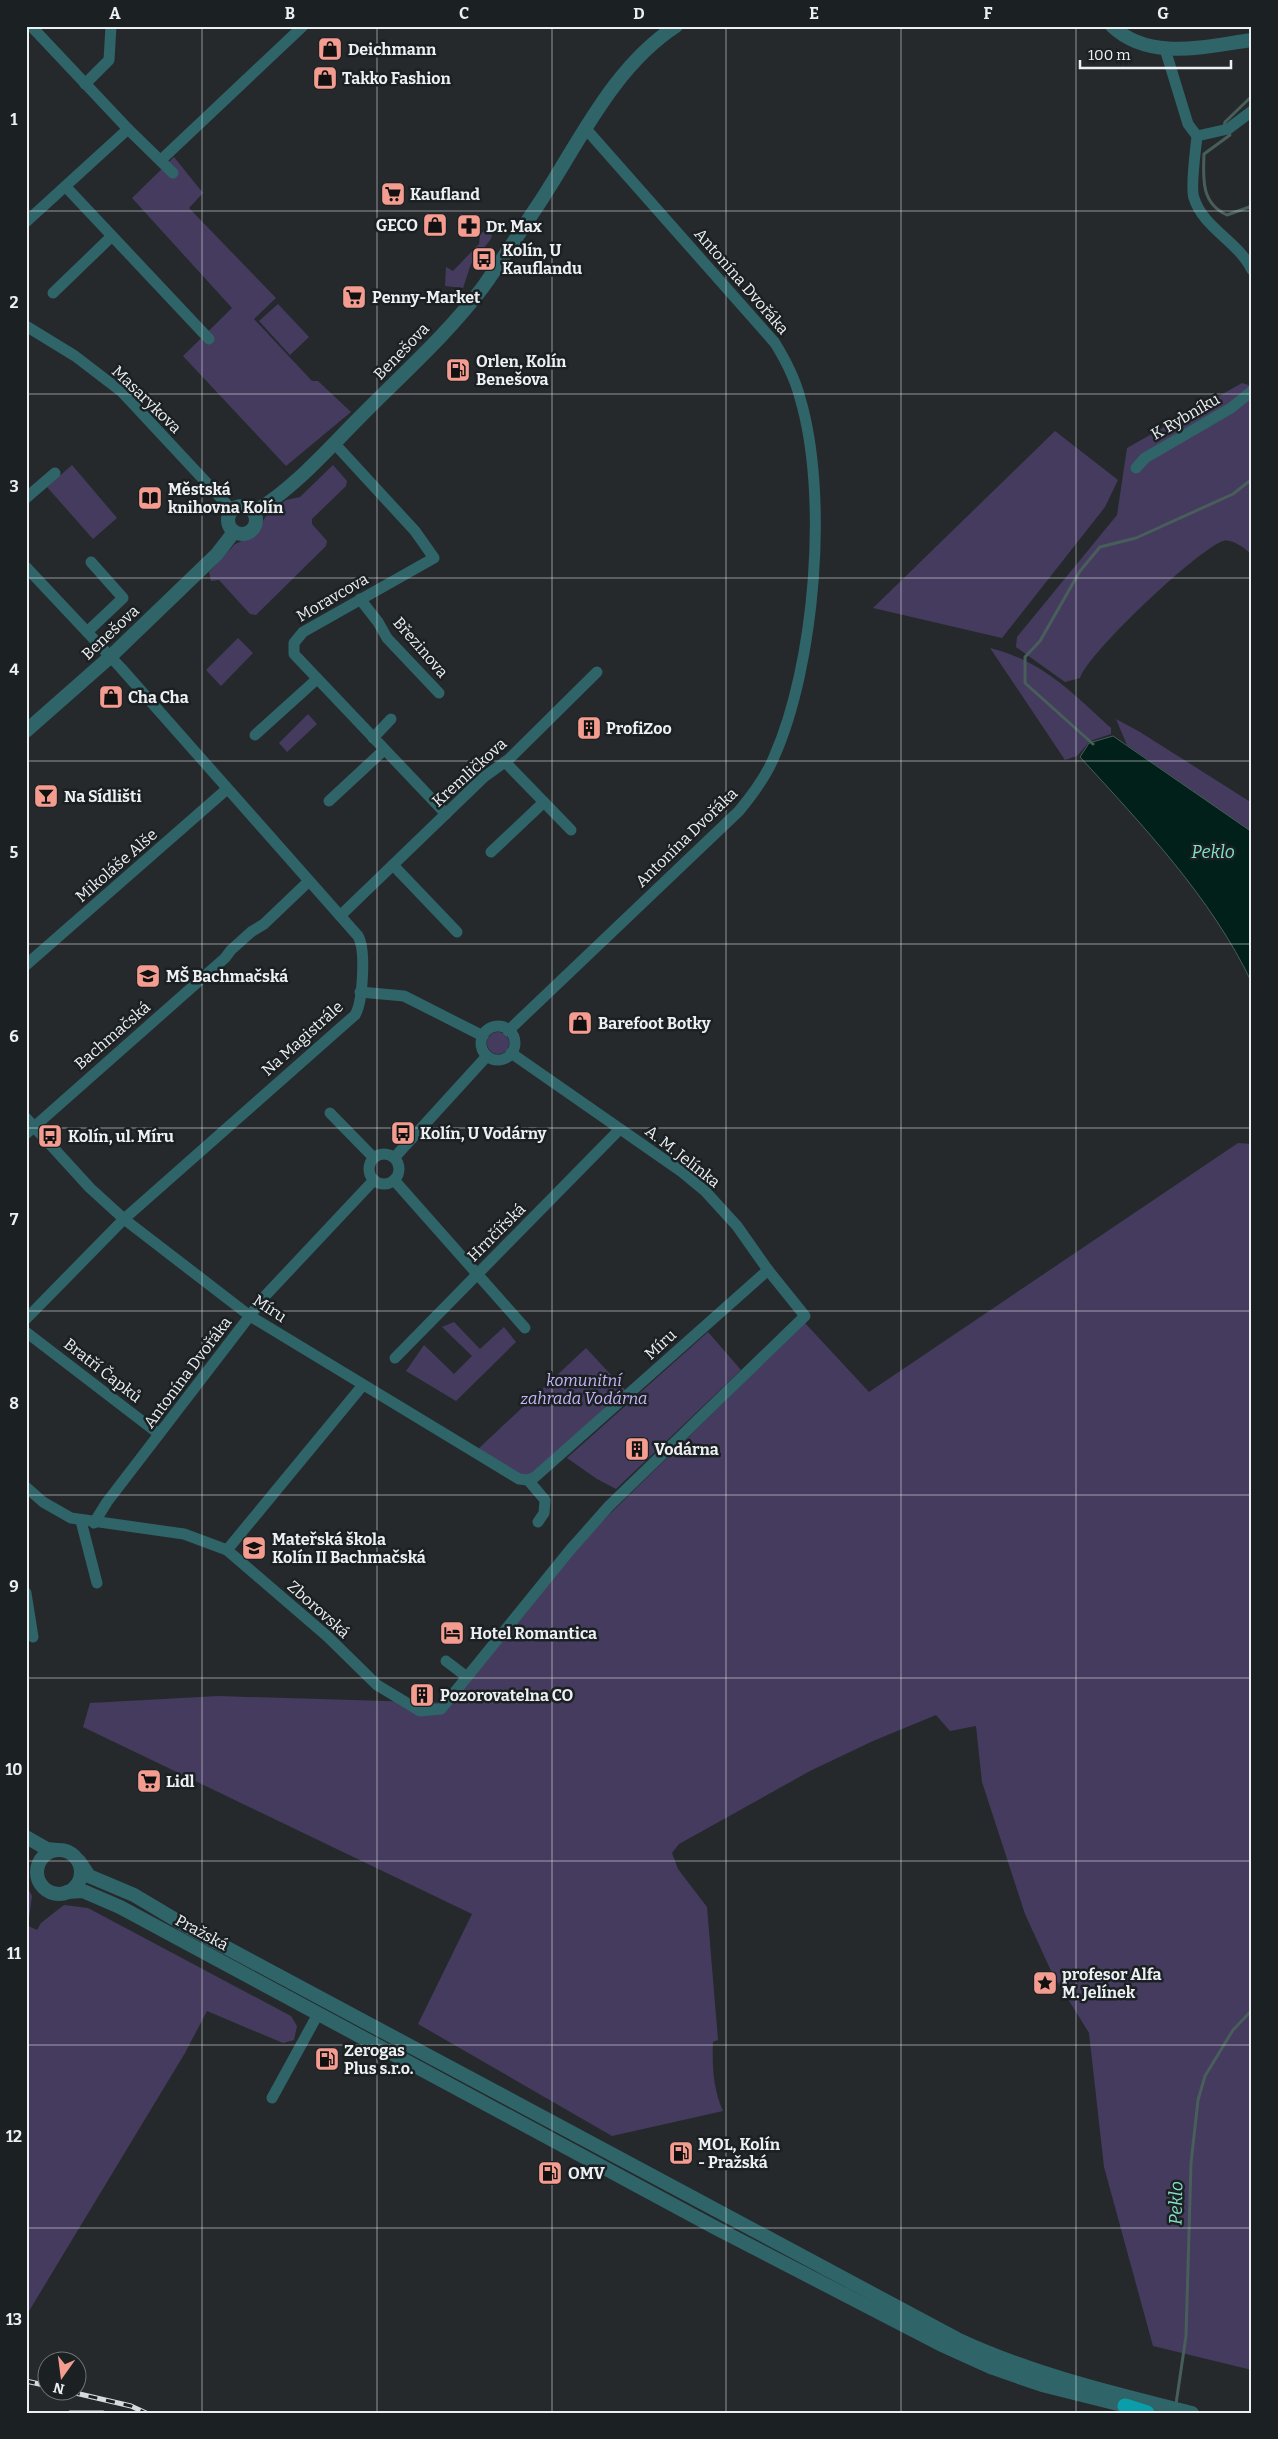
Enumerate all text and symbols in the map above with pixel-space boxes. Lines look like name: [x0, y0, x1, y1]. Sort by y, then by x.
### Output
text: A: [109, 4, 121, 23]
text: B: [285, 4, 295, 23]
text: C: [459, 4, 469, 23]
text: D: [633, 4, 645, 23]
text: E: [809, 4, 819, 23]
text: F: [984, 4, 993, 23]
text: G: [1157, 4, 1169, 23]
shop icon: Deichmann: [317, 36, 343, 62]
scale bar: [1080, 38, 1232, 70]
place label: Deichmann: [348, 40, 437, 59]
text: 100 m: [1088, 46, 1131, 64]
shop icon: Takko Fashion: [312, 65, 338, 91]
place label: Takko Fashion: [342, 69, 452, 88]
text: 1: [11, 110, 18, 129]
supermarket icon: Kaufland: [380, 181, 406, 207]
place label: Kaufland: [410, 185, 480, 204]
shop icon: GECO: [422, 212, 448, 238]
pharmacy icon: Dr. Max: [456, 213, 482, 239]
place label: GECO: [376, 216, 418, 235]
place label: Dr. Max: [486, 217, 542, 236]
street label: Antonína Dvořáka: [690, 224, 793, 338]
place label: Kolín, U Kauflandu: [502, 241, 582, 278]
bus stop icon: Kolín, U Kauflandu: [471, 246, 497, 272]
supermarket icon: Penny-Market: [341, 284, 367, 310]
place label: Penny-Market: [372, 288, 481, 307]
text: 2: [9, 293, 19, 312]
street label: Benešova: [370, 319, 433, 384]
place label: Orlen, Kolín Benešova: [476, 352, 567, 389]
fuel station icon: Orlen, Kolín Benešova: [445, 357, 471, 383]
street label: Masarykova: [108, 362, 185, 437]
street label: K Rybníku: [1148, 389, 1223, 444]
text: 3: [9, 477, 19, 496]
place label: Městská knihovna Kolín: [168, 480, 284, 517]
library icon: Městská knihovna Kolín: [137, 485, 163, 511]
street label: Moravcova: [293, 569, 372, 626]
street label: Benešova: [78, 601, 143, 664]
street label: Březinova: [389, 613, 452, 682]
text: 4: [9, 660, 19, 679]
shop icon: Cha Cha: [98, 684, 124, 710]
place label: Cha Cha: [128, 688, 189, 707]
building icon: ProfiZoo: [576, 715, 602, 741]
place label: ProfiZoo: [606, 719, 672, 738]
street label: Kremličkova: [428, 734, 511, 811]
bar icon: Na Sídlišti: [33, 783, 59, 809]
street label: Antonína Dvořáka: [631, 784, 741, 891]
place label: Na Sídlišti: [64, 787, 142, 806]
street label: Mikoláše Alše: [72, 825, 161, 906]
water label: Peklo: [1191, 841, 1235, 863]
text: 5: [10, 843, 19, 862]
school or university icon: MŠ Bachmačská: [135, 963, 161, 989]
place label: MŠ Bachmačská: [166, 966, 288, 986]
street label: Bachmačská: [71, 997, 154, 1073]
street label: Na Magistrále: [258, 997, 347, 1080]
shop icon: Barefoot Botky: [567, 1010, 593, 1036]
place label: Barefoot Botky: [598, 1014, 711, 1033]
text: 6: [9, 1027, 19, 1046]
bus stop icon: Kolín, U Vodárny: [390, 1120, 416, 1146]
street label: A. M. Jelínka: [642, 1121, 724, 1192]
bus stop icon: Kolín, ul. Míru: [37, 1123, 63, 1149]
place label: Kolín, U Vodárny: [420, 1124, 547, 1143]
place label: Kolín, ul. Míru: [68, 1127, 174, 1146]
street label: Hrnčířská: [463, 1199, 530, 1265]
text: 7: [10, 1210, 19, 1229]
street label: Míru: [249, 1291, 290, 1326]
street label: Antonína Dvořáka: [139, 1313, 236, 1432]
street label: Míru: [641, 1325, 680, 1363]
street label: Bratří Čapků: [60, 1333, 146, 1407]
park label: komunitní zahrada Vodárna: [521, 1371, 647, 1408]
text: 8: [9, 1394, 19, 1413]
building icon: Vodárna: [624, 1436, 650, 1462]
place label: Vodárna: [654, 1440, 719, 1459]
place label: Mateřská škola Kolín II Bachmačská: [272, 1530, 426, 1567]
school or university icon: Mateřská škola Kolín II Bachmačská: [241, 1535, 267, 1561]
text: 9: [9, 1577, 19, 1596]
street label: Zborovská: [284, 1577, 354, 1642]
hotel icon: Hotel Romantica: [439, 1620, 465, 1646]
place label: Hotel Romantica: [470, 1624, 597, 1643]
building icon: Pozorovatelna CO: [409, 1682, 435, 1708]
place label: Pozorovatelna CO: [440, 1686, 573, 1705]
text: 10: [5, 1760, 23, 1779]
supermarket icon: Lidl: [136, 1768, 162, 1794]
place label: Lidl: [166, 1772, 195, 1791]
street label: Pražská: [172, 1911, 232, 1954]
text: 11: [7, 1944, 21, 1963]
place label: profesor Alfa M. Jelínek: [1062, 1965, 1162, 2002]
place icon: profesor Alfa M. Jelínek: [1032, 1970, 1058, 1996]
place label: Zerogas Plus s.r.o.: [344, 2041, 414, 2078]
fuel station icon: Zerogas Plus s.r.o.: [314, 2046, 340, 2072]
text: 12: [6, 2127, 22, 2146]
place label: MOL, Kolín - Pražská: [698, 2135, 781, 2172]
fuel station icon: MOL, Kolín - Pražská: [668, 2140, 694, 2166]
fuel station icon: OMV: [537, 2160, 563, 2186]
place label: OMV: [568, 2164, 605, 2183]
water label: Peklo: [1165, 2181, 1187, 2225]
text: 13: [6, 2310, 22, 2329]
north arrow: [38, 2352, 88, 2402]
text: N: [51, 2379, 66, 2398]

